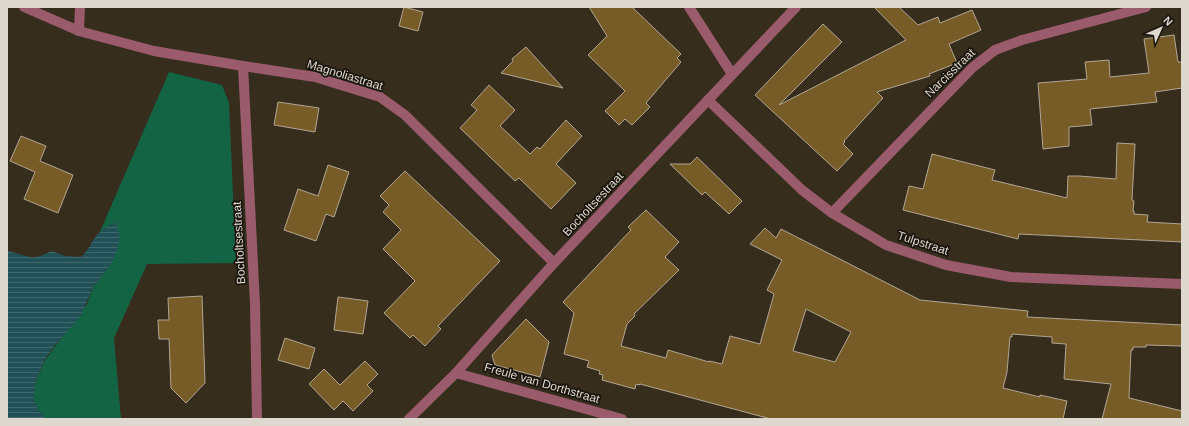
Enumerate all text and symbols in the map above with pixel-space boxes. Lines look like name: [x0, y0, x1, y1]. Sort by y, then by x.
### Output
north arrow: [1141, 8, 1181, 48]
text: N: [1161, 14, 1175, 28]
street label: Narcisstraat: [922, 45, 978, 100]
street label: Magnoliastraat: [305, 57, 385, 93]
street label: Bocholtsestraat: [560, 168, 627, 239]
street label: Bocholtsestraat: [230, 201, 248, 285]
street label: Tulpstraat: [896, 228, 951, 258]
street label: Freule van Dorthstraat: [483, 360, 602, 406]

